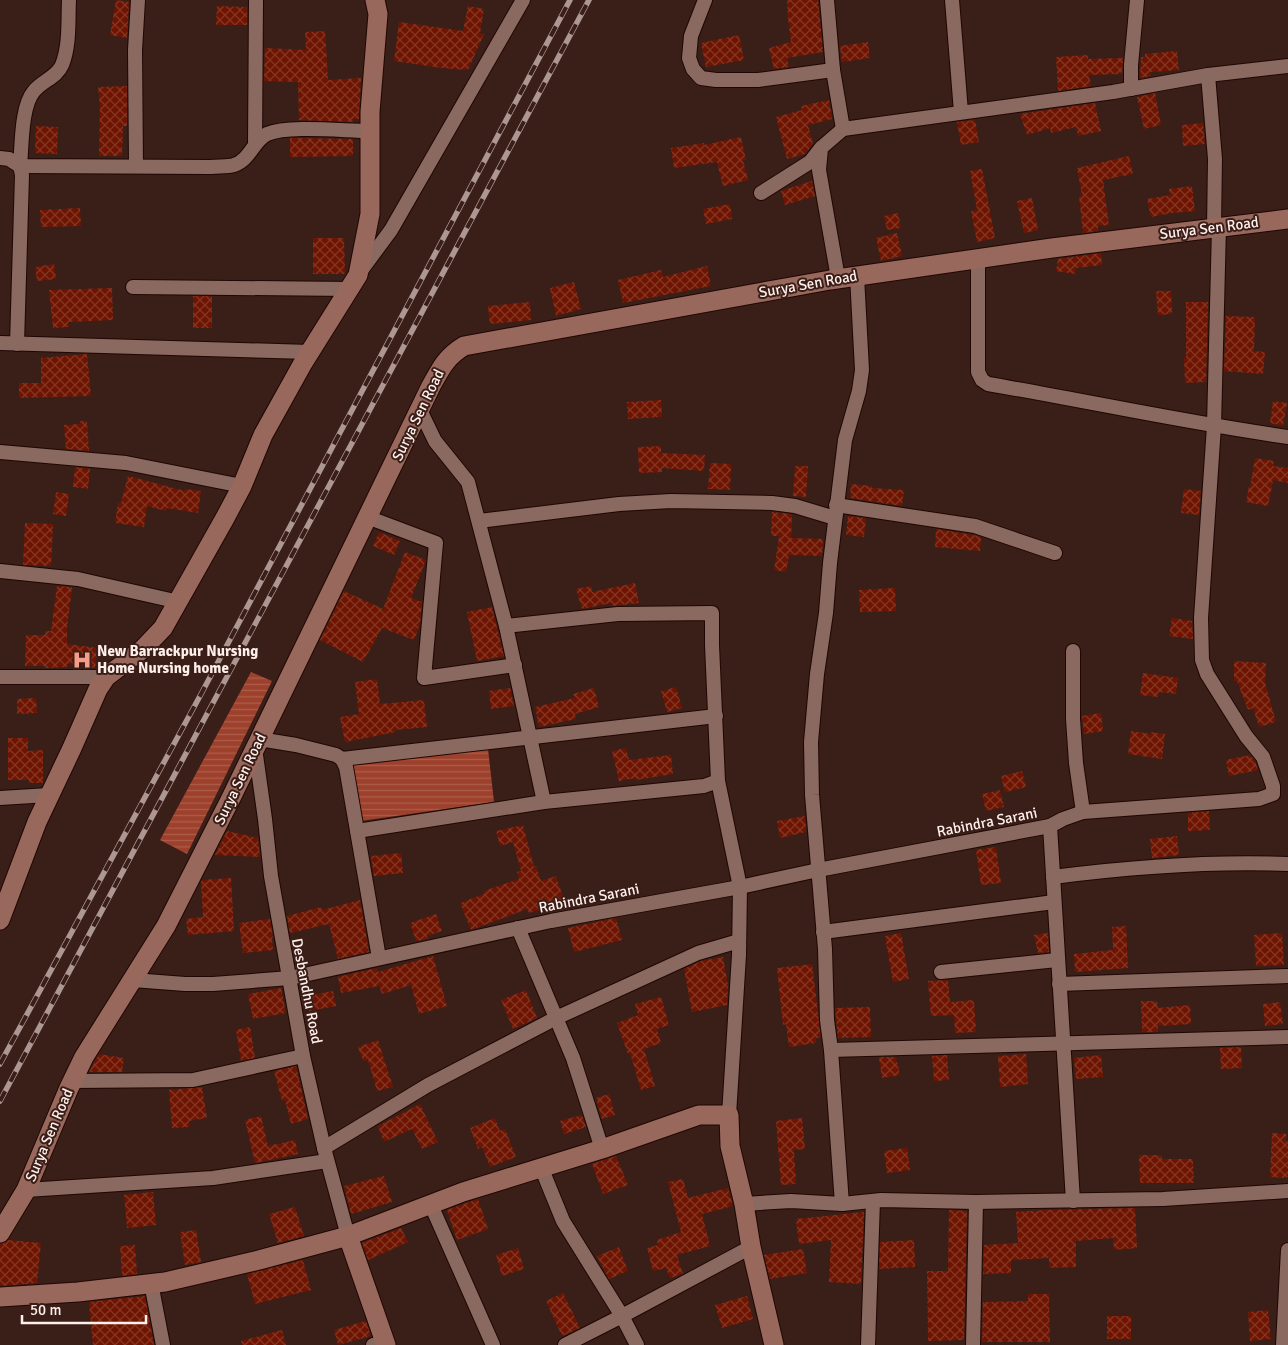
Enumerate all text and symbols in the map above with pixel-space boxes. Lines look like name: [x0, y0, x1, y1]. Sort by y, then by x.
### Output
street label: Surya Sen Road: [1158, 213, 1260, 243]
street label: Surya Sen Road: [757, 266, 859, 302]
street label: Surya Sen Road: [388, 366, 448, 464]
place label: New Barrackpur Nursing Home Nursing home: [97, 642, 258, 677]
hospital icon: New Barrackpur Nursing Home Nursing home: [71, 649, 93, 671]
street label: Surya Sen Road: [210, 730, 270, 828]
street label: Rabindra Sarani: [935, 803, 1039, 841]
street label: Rabindra Sarani: [537, 879, 641, 917]
street label: Desbandhu Road: [288, 937, 326, 1045]
street label: Surya Sen Road: [21, 1086, 77, 1184]
scale bar: [22, 1292, 146, 1324]
text: 50 m: [30, 1301, 61, 1319]

